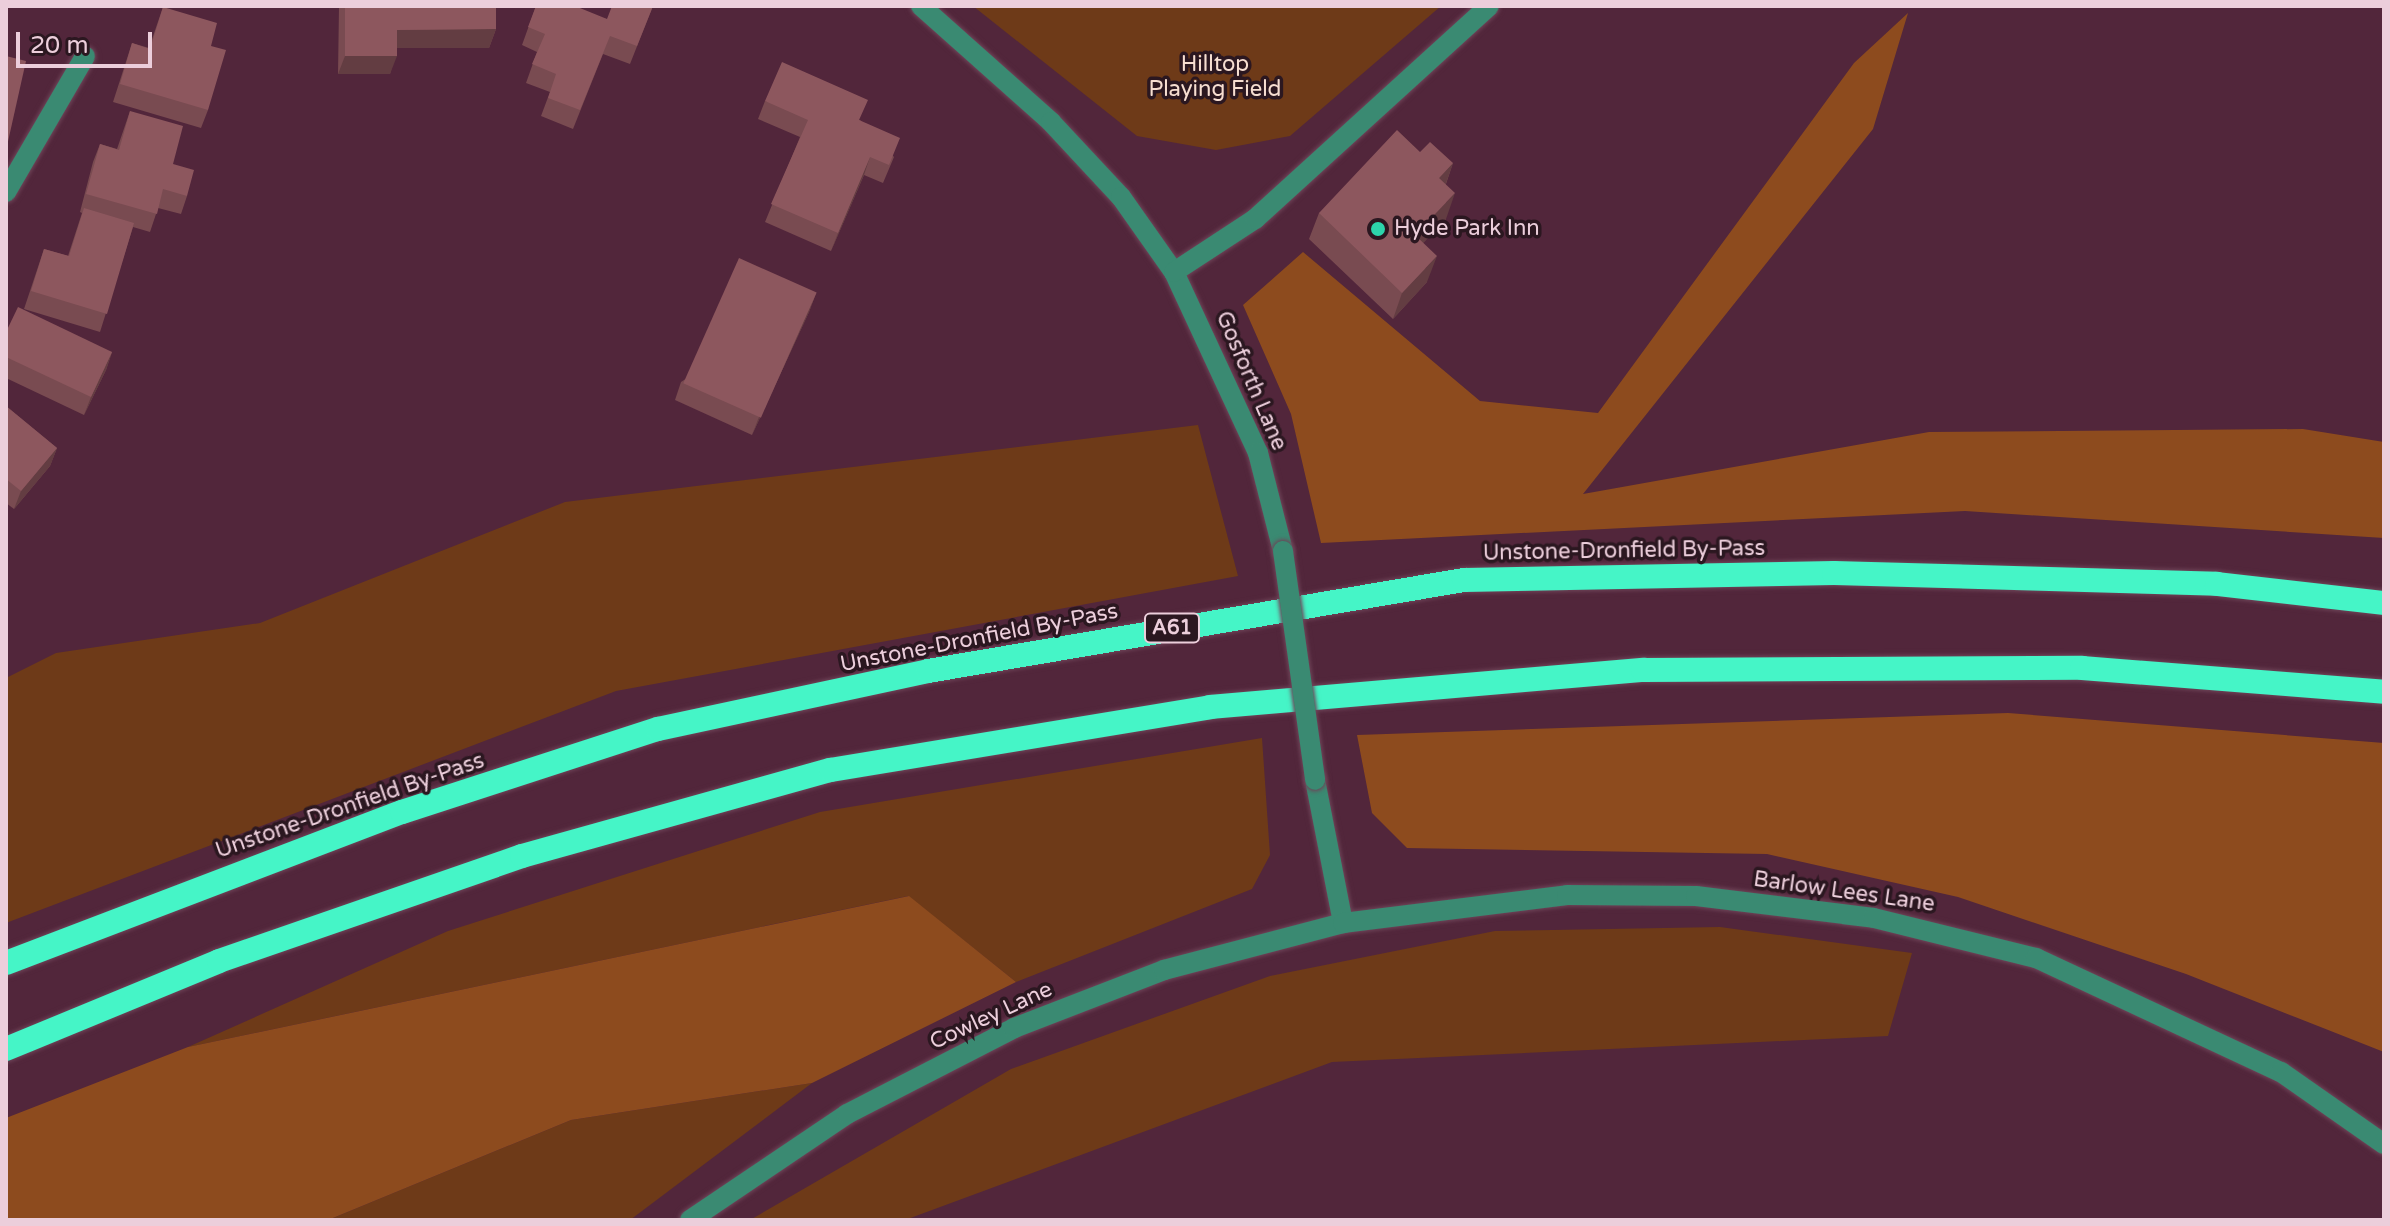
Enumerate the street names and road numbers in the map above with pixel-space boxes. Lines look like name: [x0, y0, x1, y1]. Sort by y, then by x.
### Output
street label: Gosforth Lane: [1210, 307, 1292, 455]
street label: Unstone-Dronfield By-Pass: [1483, 535, 1765, 567]
street label: Unstone-Dronfield By-Pass: [838, 598, 1120, 678]
road number: A61: [1142, 612, 1202, 644]
street label: Unstone-Dronfield By-Pass: [212, 748, 488, 864]
street label: Barlow Lees Lane: [1752, 866, 1936, 918]
street label: Cowley Lane: [926, 976, 1056, 1056]

